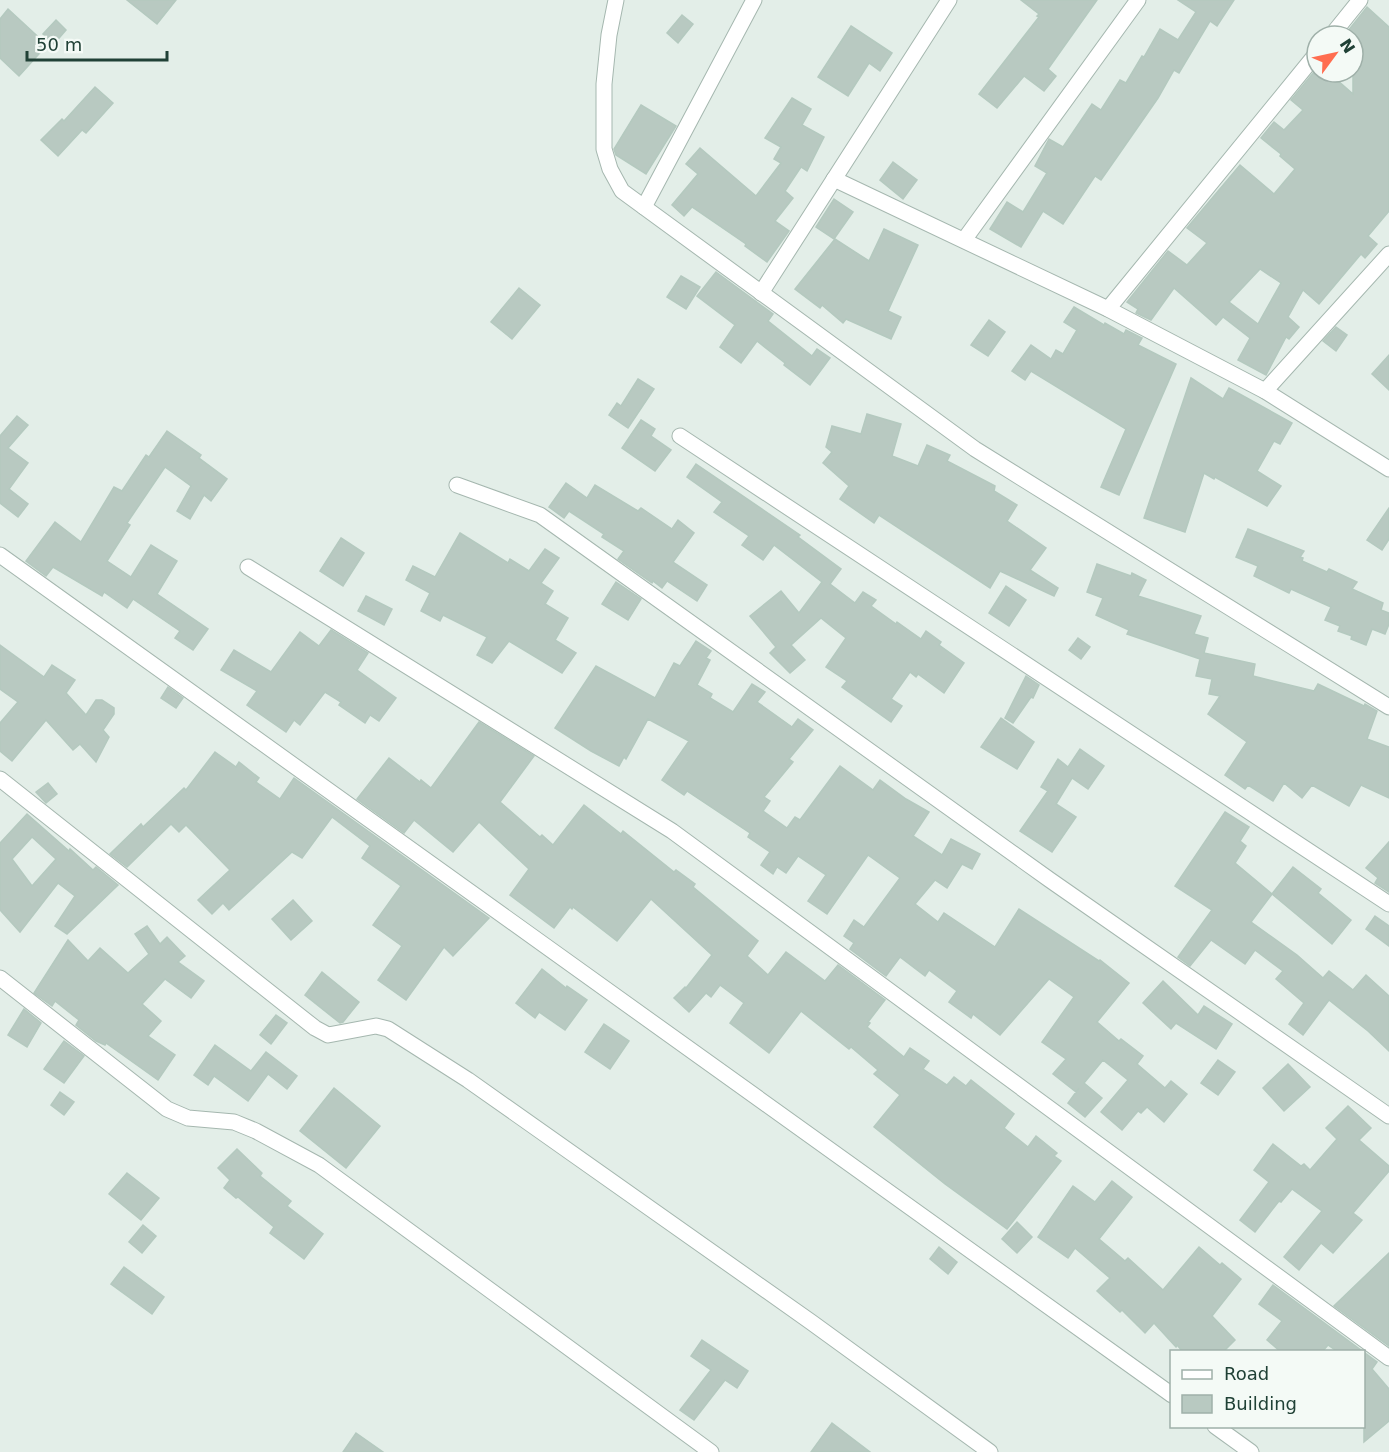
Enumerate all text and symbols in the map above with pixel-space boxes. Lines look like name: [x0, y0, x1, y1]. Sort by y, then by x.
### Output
scale bar: [27, 24, 166, 62]
north arrow: [1305, 24, 1365, 84]
text: 50 m: [36, 34, 82, 55]
text: N: [1336, 35, 1359, 57]
legend: [1170, 1350, 1365, 1428]
text: Road: [1224, 1363, 1269, 1384]
text: Building: [1224, 1393, 1297, 1414]

